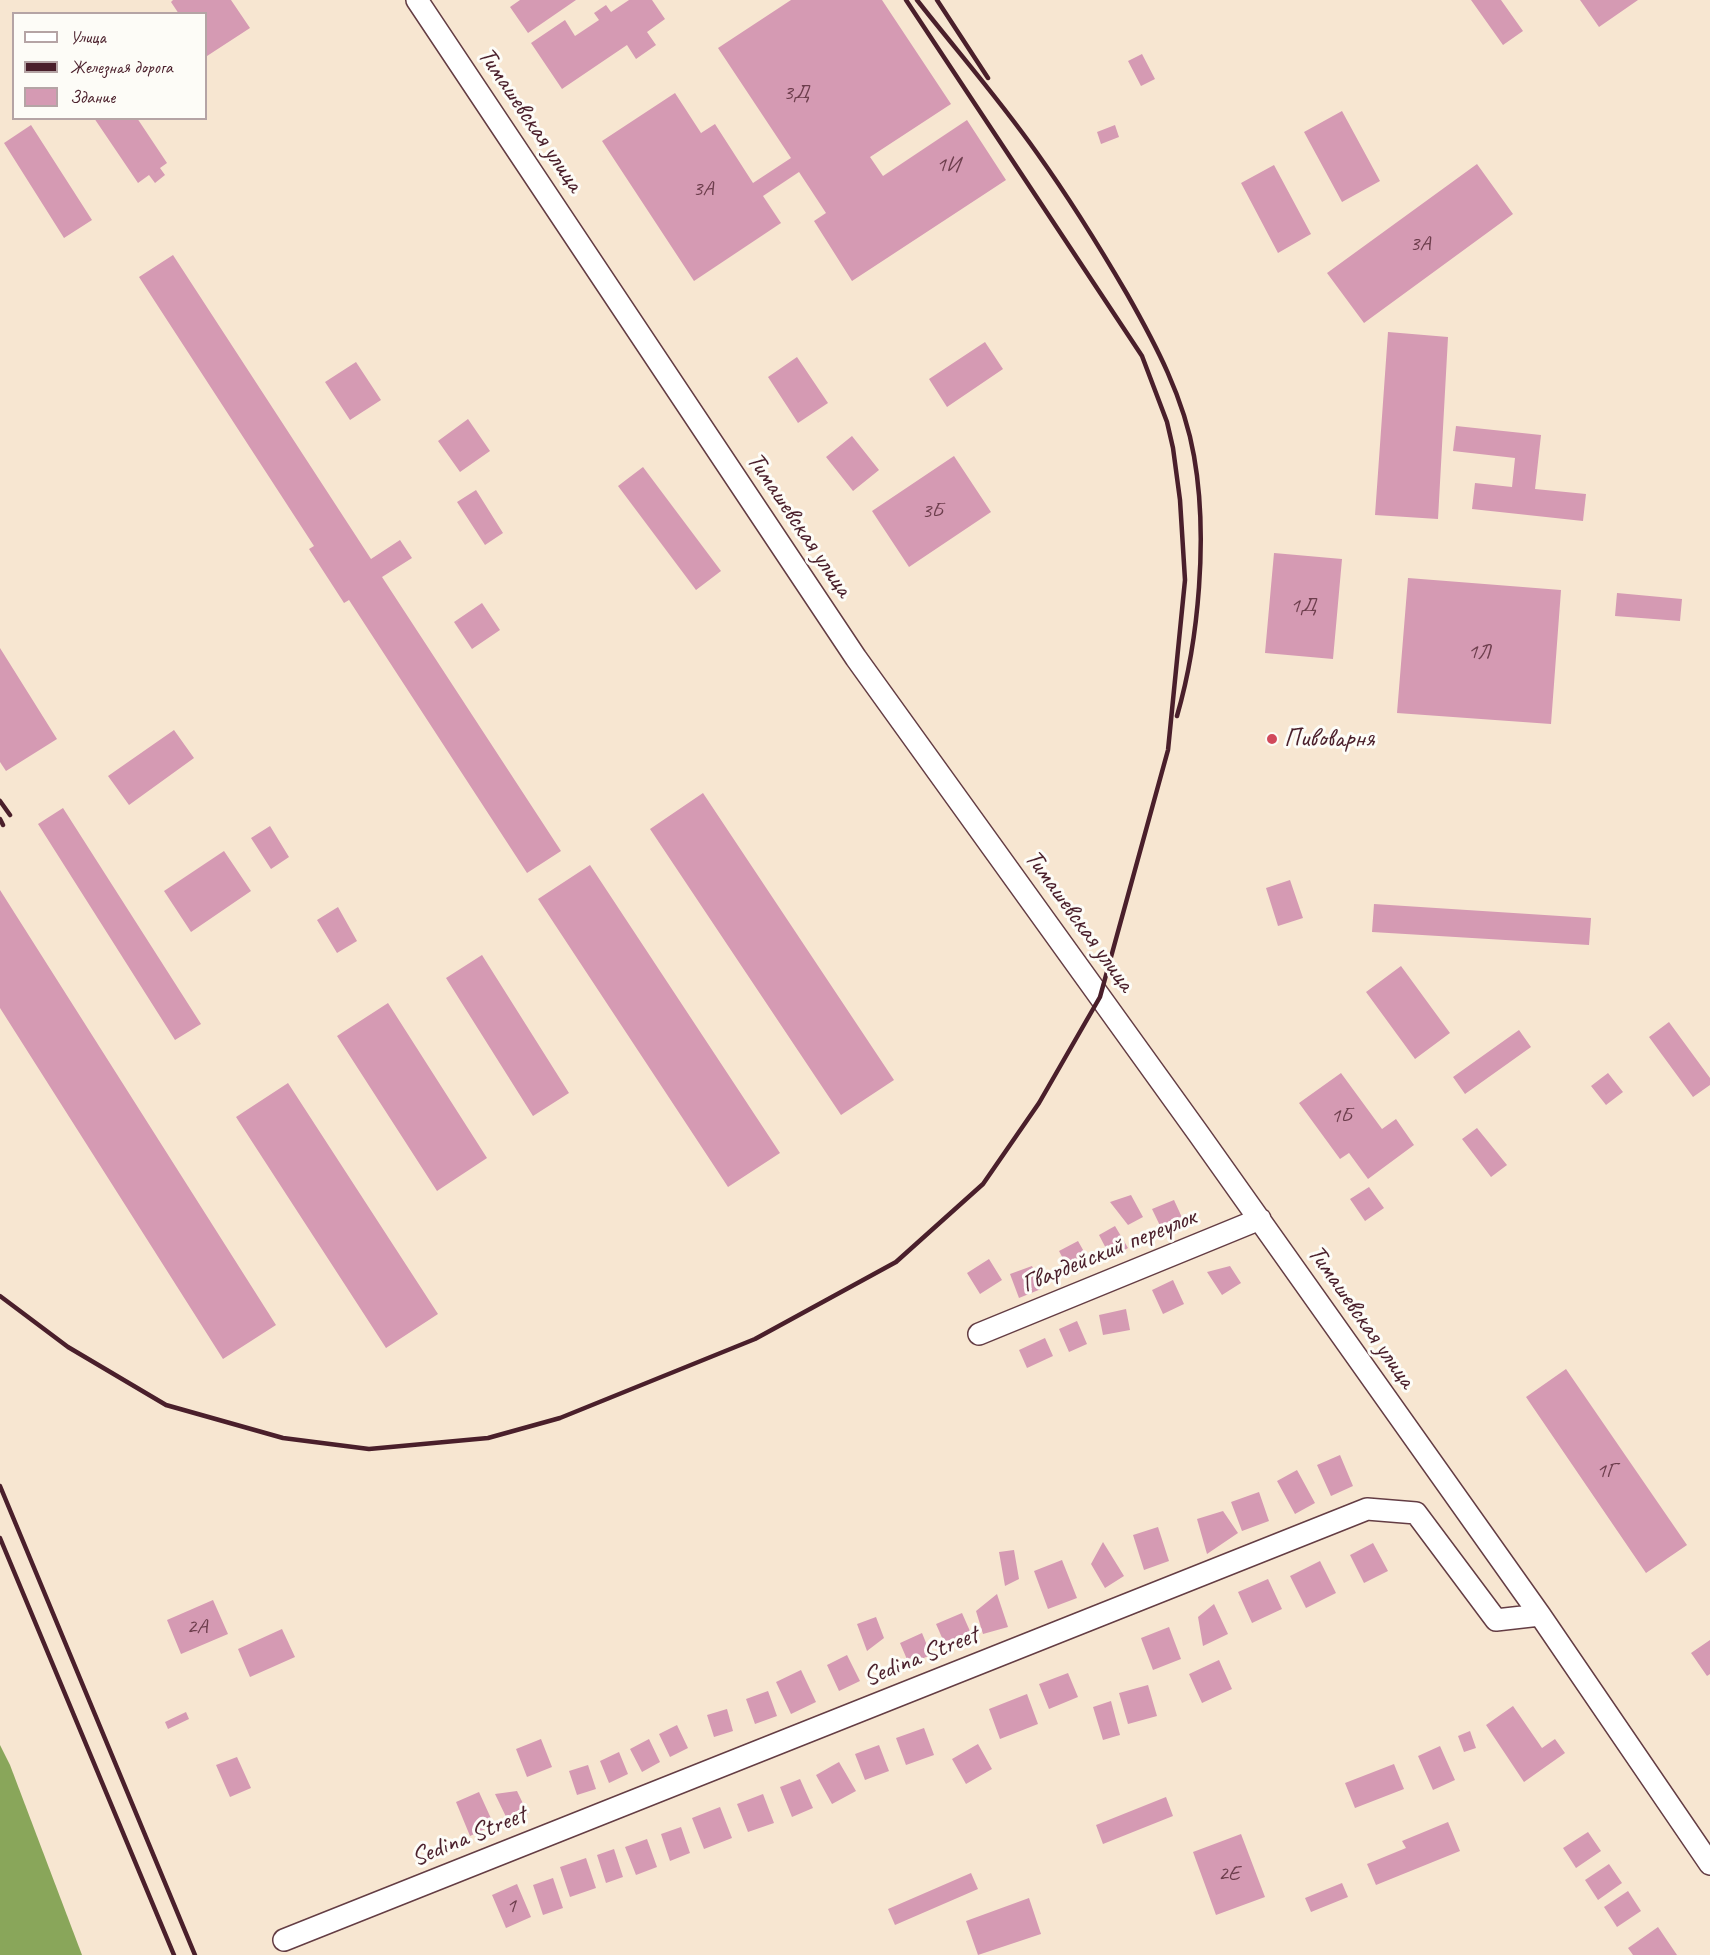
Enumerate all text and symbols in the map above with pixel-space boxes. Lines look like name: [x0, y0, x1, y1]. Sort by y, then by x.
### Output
legend: [12, 12, 207, 120]
text: Улица: [70, 26, 106, 48]
street label: Тимашевская улица: [470, 42, 590, 198]
text: Железная дорога: [70, 56, 173, 78]
house number: 3Д: [783, 80, 809, 106]
text: Здание: [70, 86, 115, 108]
house number: 1И: [936, 152, 960, 178]
house number: 3А: [693, 176, 713, 202]
house number: 3А: [1410, 231, 1430, 257]
street label: Тимашевская улица: [739, 447, 859, 603]
house number: 3Б: [921, 498, 943, 524]
house number: 1Д: [1290, 593, 1316, 619]
house number: 1Л: [1467, 639, 1491, 665]
place label: Пивоварня: [1284, 723, 1374, 755]
marker: Пивоварня: [1265, 732, 1279, 746]
street label: Тимашевская улица: [1017, 844, 1141, 998]
house number: 1Б: [1330, 1103, 1352, 1129]
street label: Гвардейский переулок: [1017, 1202, 1201, 1300]
street label: Тимашевская улица: [1300, 1239, 1422, 1395]
house number: 1Г: [1596, 1458, 1616, 1484]
house number: 2А: [187, 1614, 207, 1640]
street label: Sedina Street: [859, 1620, 983, 1694]
street label: Sedina Street: [407, 1800, 531, 1874]
house number: 2Е: [1218, 1861, 1240, 1887]
house number: 1: [506, 1893, 516, 1919]

